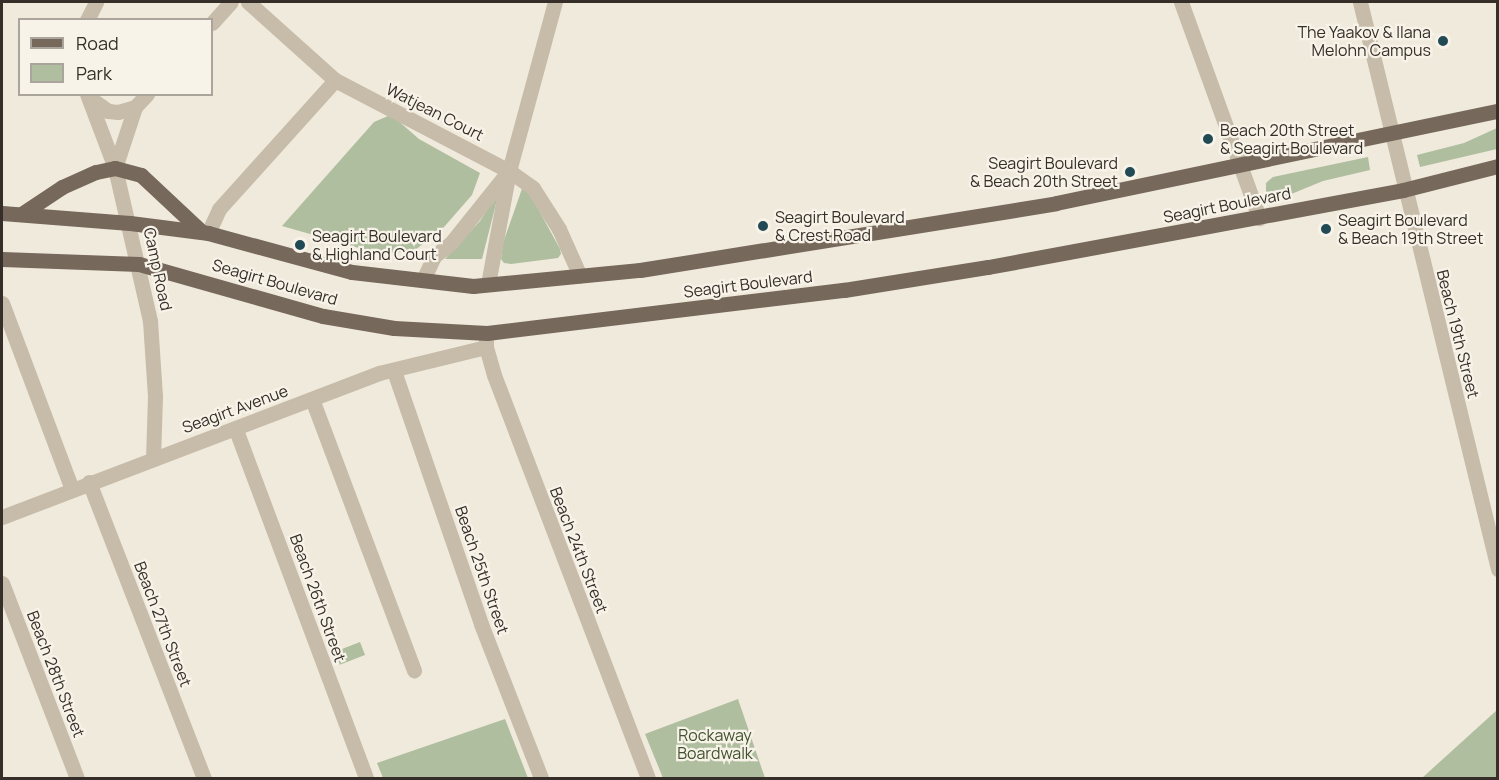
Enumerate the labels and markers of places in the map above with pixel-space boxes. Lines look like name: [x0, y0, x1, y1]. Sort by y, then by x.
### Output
place label: The Yaakov & Ilana Melohn Campus: [1297, 22, 1431, 60]
marker: The Yaakov & Ilana Melohn Campus: [1436, 34, 1450, 48]
place label: Beach 20th Street & Seagirt Boulevard: [1220, 120, 1363, 158]
marker: Beach 20th Street & Seagirt Boulevard: [1201, 132, 1215, 146]
place label: Seagirt Boulevard & Beach 20th Street: [970, 153, 1118, 191]
marker: Seagirt Boulevard & Beach 20th Street: [1123, 165, 1137, 179]
place label: Seagirt Boulevard & Crest Road: [775, 207, 905, 245]
place label: Seagirt Boulevard & Beach 19th Street: [1338, 210, 1483, 248]
marker: Seagirt Boulevard & Crest Road: [756, 219, 770, 233]
marker: Seagirt Boulevard & Beach 19th Street: [1319, 222, 1333, 236]
place label: Seagirt Boulevard & Highland Court: [312, 226, 442, 264]
marker: Seagirt Boulevard & Highland Court: [293, 238, 307, 252]

